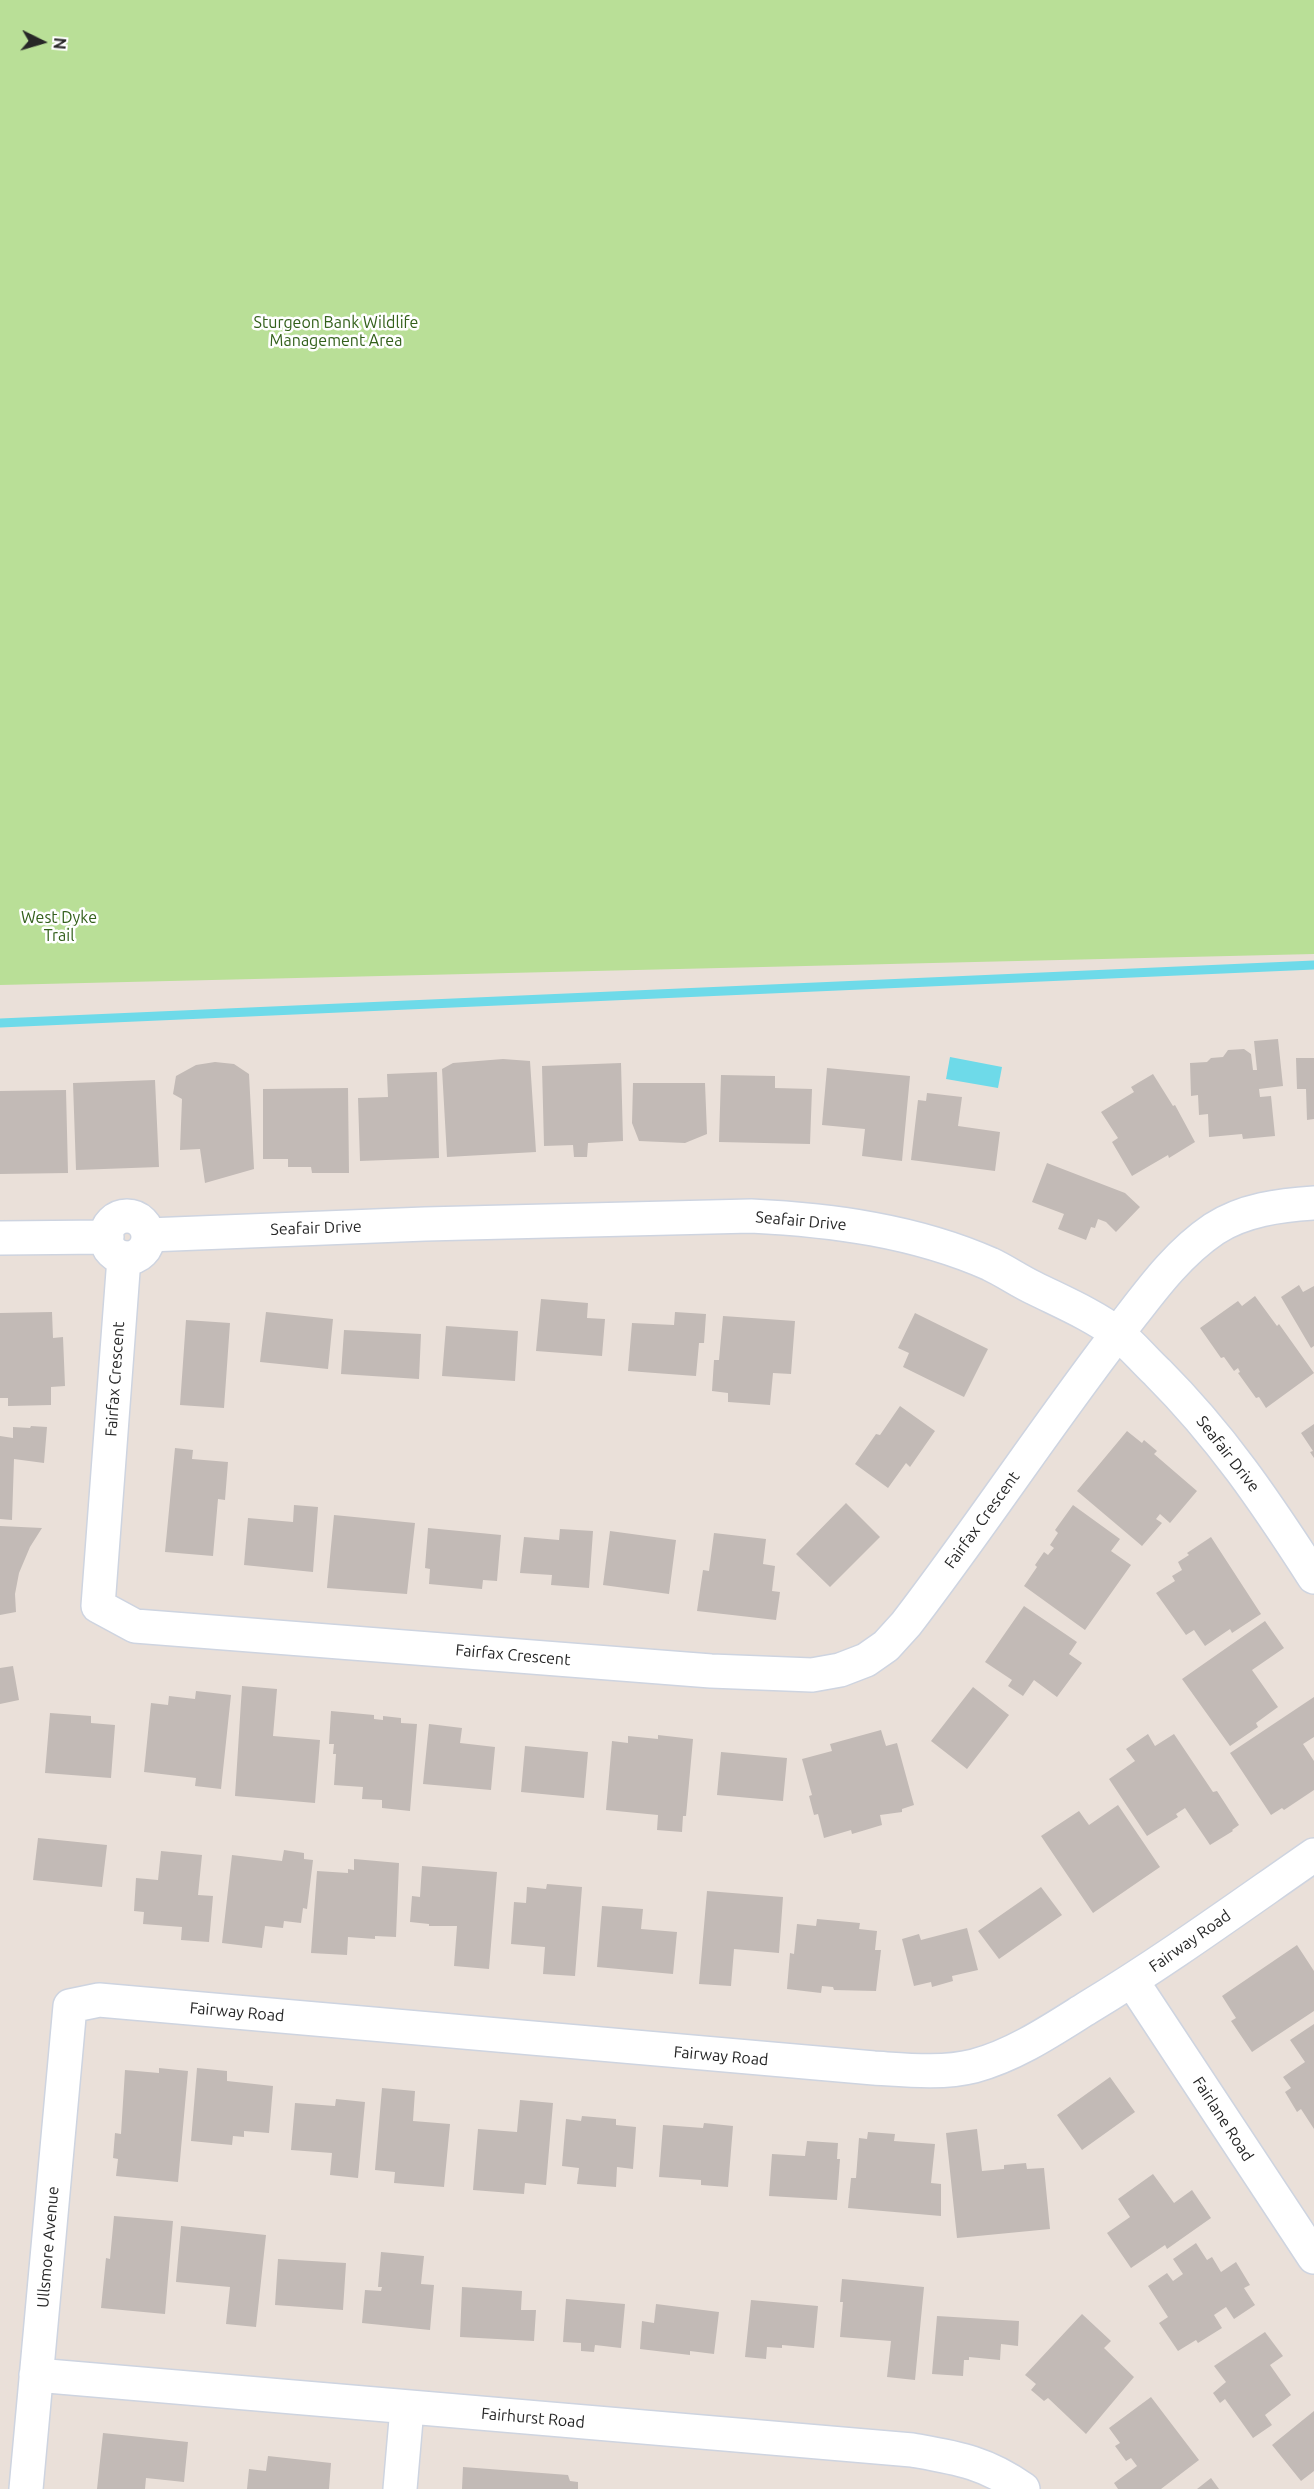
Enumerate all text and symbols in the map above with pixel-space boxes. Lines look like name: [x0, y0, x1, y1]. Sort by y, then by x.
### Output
north arrow: [12, 12, 72, 72]
text: N: [50, 37, 69, 50]
park label: Sturgeon Bank Wildlife Management Area: [254, 313, 418, 351]
park label: West Dyke Trail: [21, 908, 97, 946]
street label: Seafair Drive: [755, 1207, 847, 1235]
street label: Seafair Drive: [270, 1217, 362, 1239]
street label: Fairfax Crescent: [101, 1321, 129, 1437]
street label: Seafair Drive: [1192, 1412, 1264, 1496]
street label: Fairfax Crescent: [940, 1468, 1024, 1572]
street label: Fairfax Crescent: [455, 1640, 571, 1670]
street label: Fairway Road: [1146, 1906, 1234, 1976]
street label: Fairway Road: [189, 1998, 285, 2026]
street label: Fairway Road: [673, 2042, 769, 2070]
street label: Fairlane Road: [1189, 2073, 1257, 2165]
street label: Ullsmore Avenue: [33, 2185, 63, 2309]
street label: Fairhurst Road: [480, 2404, 586, 2432]

